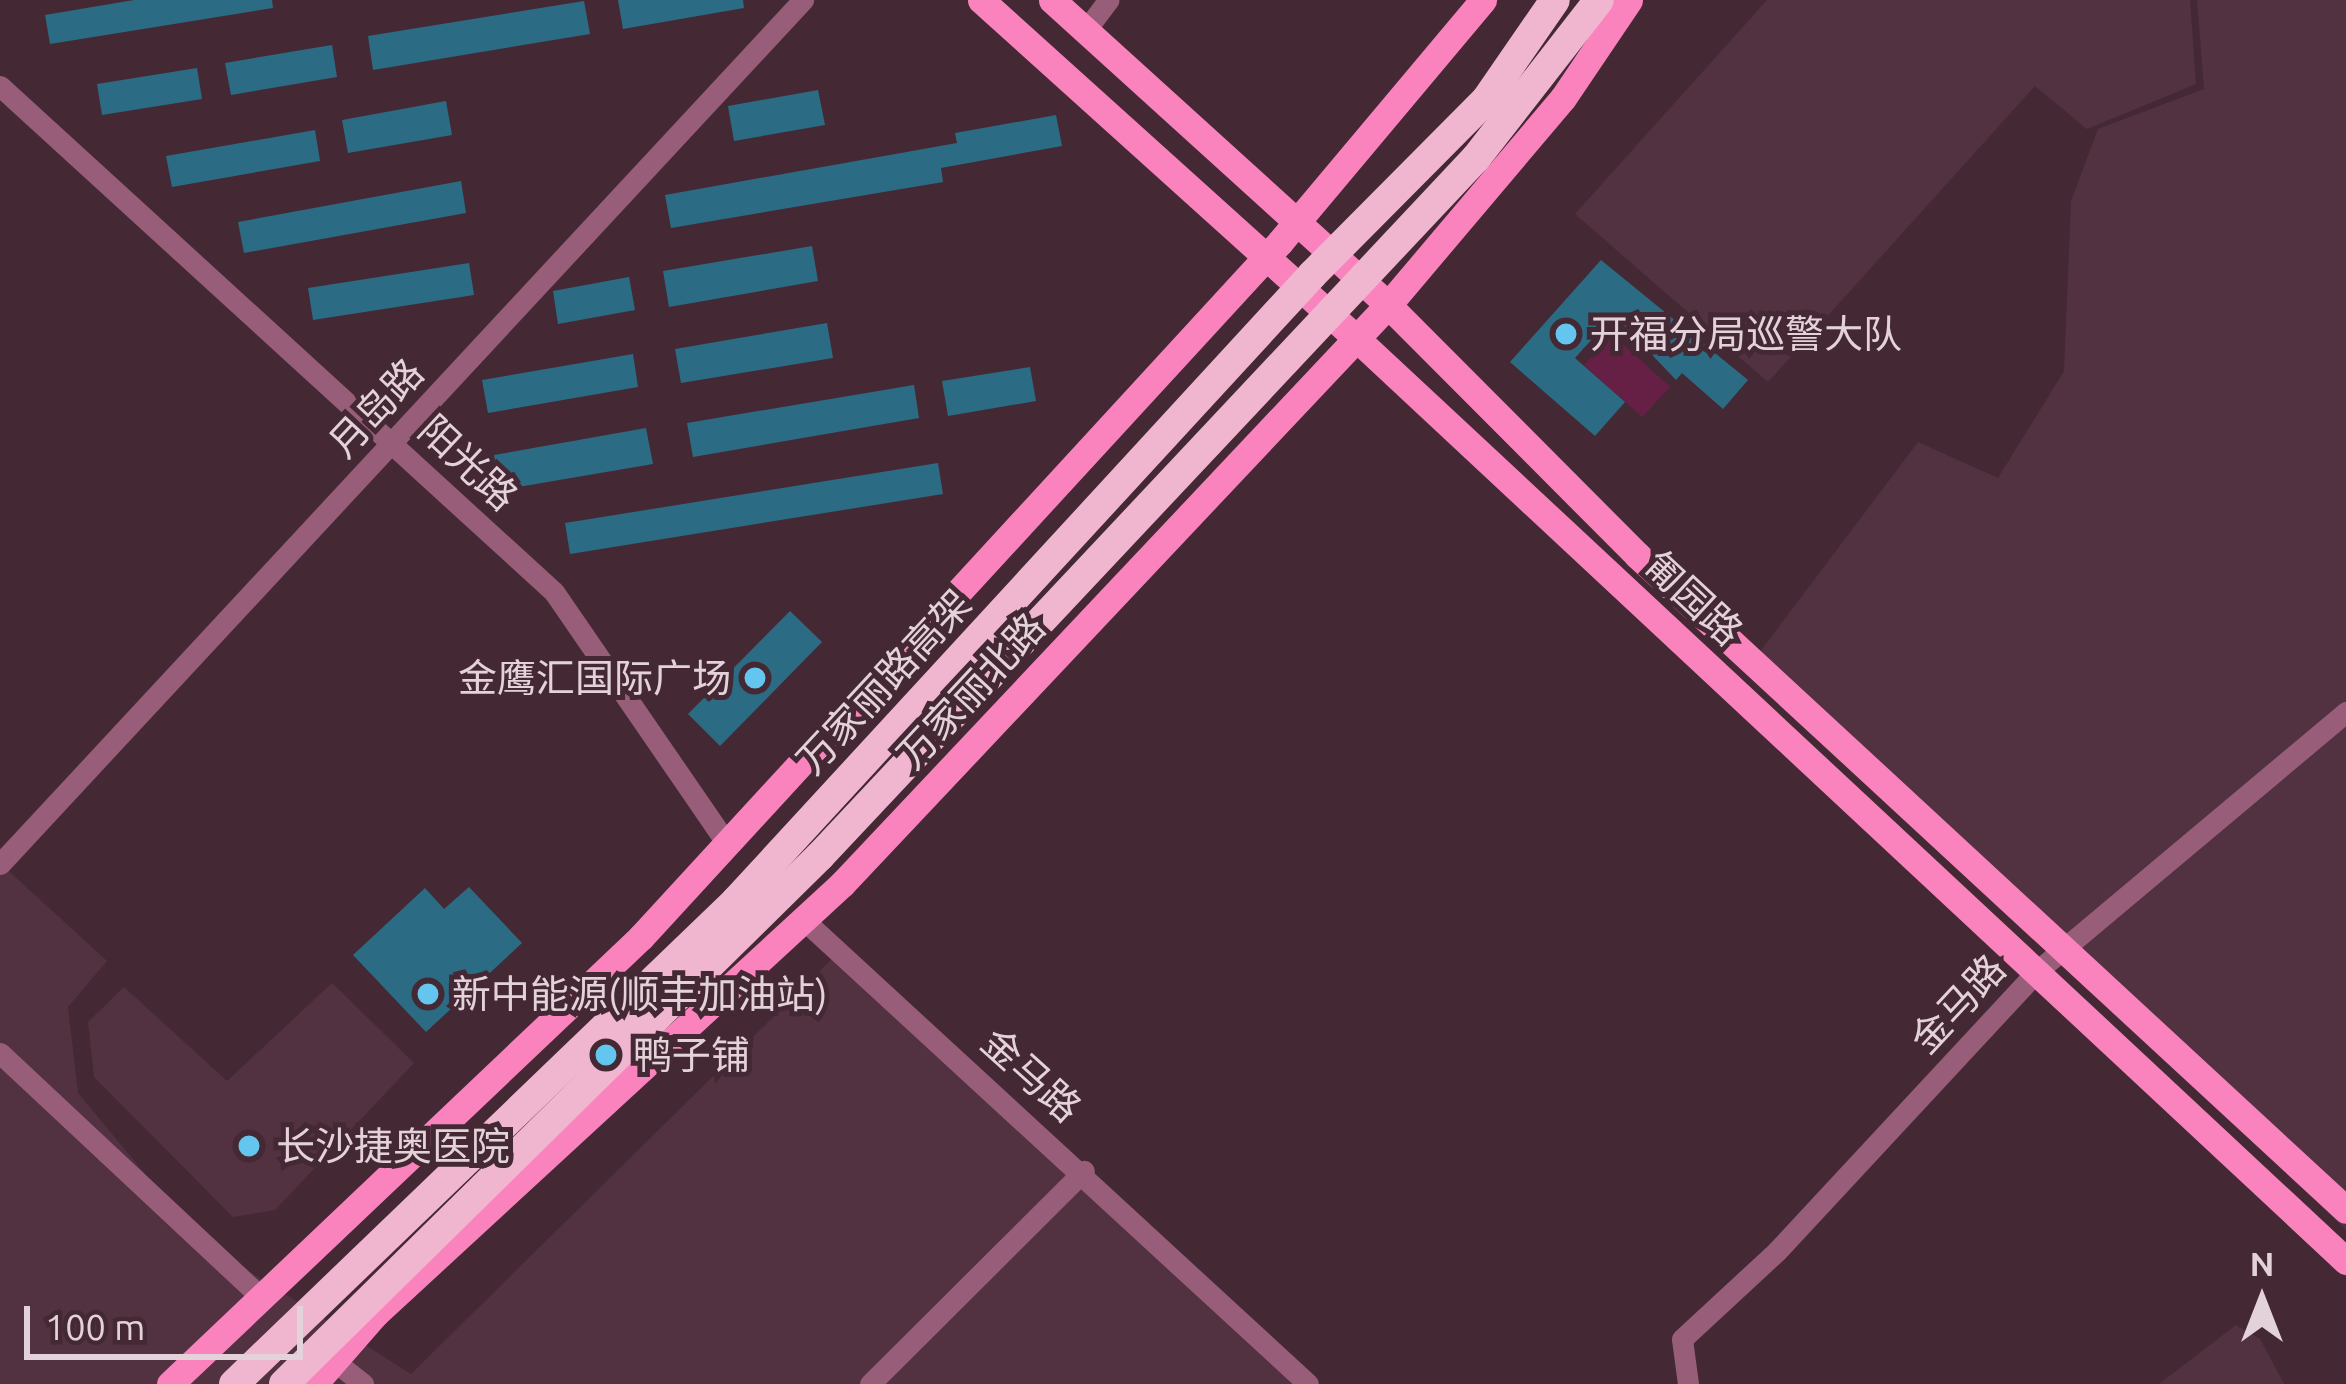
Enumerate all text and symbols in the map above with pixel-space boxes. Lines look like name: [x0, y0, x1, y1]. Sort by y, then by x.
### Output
place label: 开福分局巡警大队: [1590, 311, 1902, 357]
marker: 开福分局巡警大队: [1553, 321, 1579, 347]
street label: 月岛路: [319, 349, 433, 467]
street label: 阳光路: [409, 406, 527, 520]
street label: 匍园路: [1634, 541, 1752, 655]
street label: 万家丽路高架: [787, 580, 981, 784]
street label: 万家丽北路: [887, 604, 1055, 778]
place label: 金鹰汇国际广场: [458, 655, 731, 701]
marker: 金鹰汇国际广场: [742, 665, 768, 691]
street label: 金马路: [1901, 945, 2015, 1063]
place label: 新中能源(顺丰加油站): [452, 971, 828, 1017]
marker: 新中能源(顺丰加油站): [415, 981, 441, 1007]
street label: 金马路: [972, 1018, 1090, 1132]
place label: 鸭子铺: [633, 1032, 750, 1078]
marker: 鸭子铺: [590, 1039, 622, 1071]
place label: 长沙捷奥医院: [276, 1123, 510, 1169]
marker: 长沙捷奥医院: [233, 1130, 265, 1162]
north arrow: [2202, 1240, 2322, 1360]
text: N: [2250, 1245, 2274, 1282]
scale bar: [30, 1282, 309, 1356]
text: 100 m: [45, 1306, 145, 1347]

